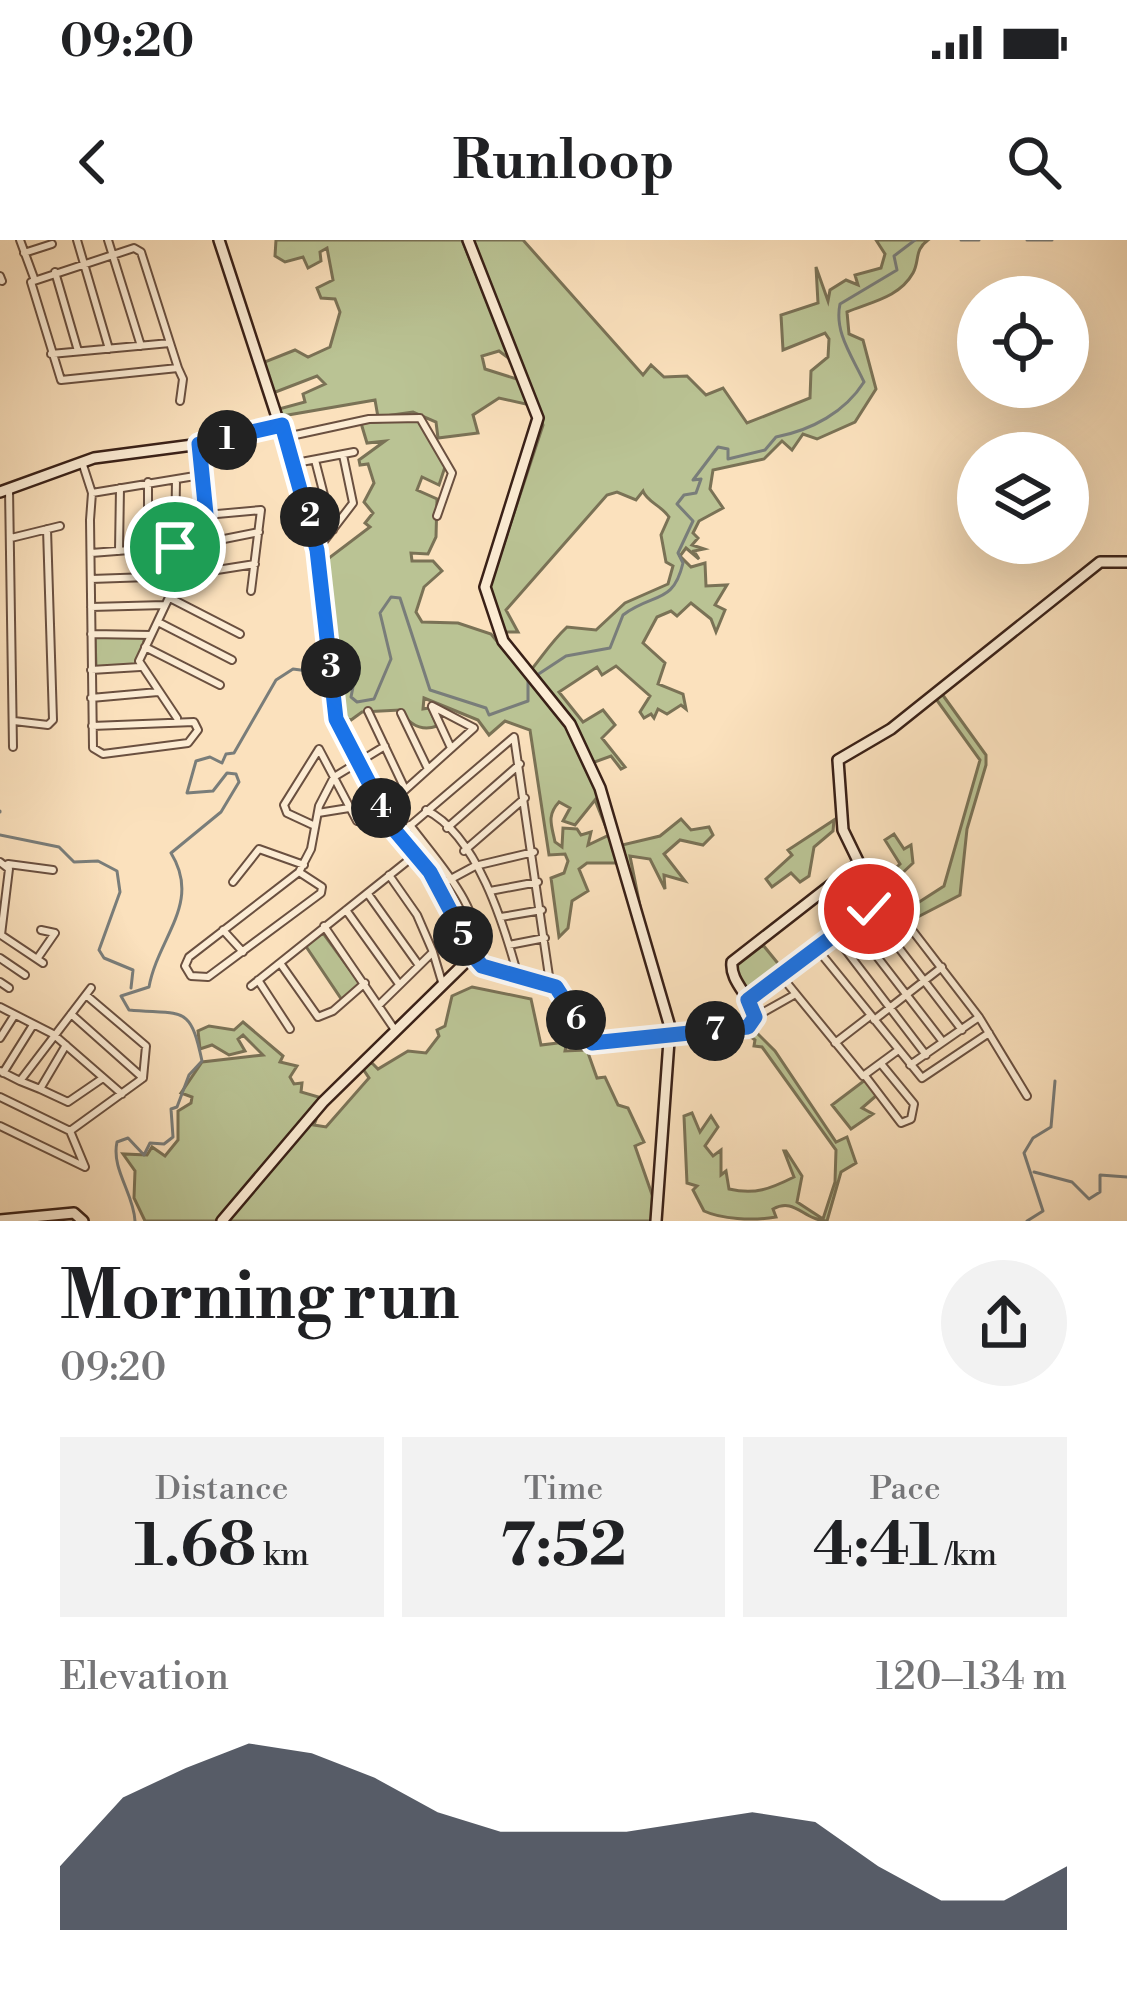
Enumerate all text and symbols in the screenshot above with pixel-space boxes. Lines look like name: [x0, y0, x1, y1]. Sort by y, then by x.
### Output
text: 09:20: [60, 14, 194, 71]
text: Runloop: [453, 128, 674, 196]
icon: back: [60, 129, 126, 195]
icon: search: [1001, 129, 1067, 195]
map controls: [957, 276, 1089, 564]
button: locate: [957, 276, 1089, 408]
pin: 1: [197, 410, 257, 470]
text: 1: [219, 419, 235, 460]
button: layers: [957, 432, 1089, 564]
pin: 2: [280, 487, 340, 547]
pin: [124, 496, 226, 598]
text: 2: [300, 496, 320, 537]
icon: arrive: [142, 514, 208, 580]
pin: 3: [301, 638, 361, 698]
text: 3: [321, 647, 341, 688]
pin: 4: [351, 778, 411, 838]
text: 4: [370, 787, 392, 828]
pin: [818, 858, 920, 960]
icon: check: [836, 876, 902, 942]
pin: 5: [433, 906, 493, 966]
text: 5: [453, 915, 473, 956]
pin: 6: [546, 990, 606, 1050]
text: 6: [566, 999, 586, 1040]
pin: 7: [685, 1001, 745, 1061]
text: 7: [705, 1010, 725, 1051]
text: Morning run: [60, 1257, 459, 1340]
button: share: [941, 1260, 1067, 1386]
text: 09:20: [60, 1344, 166, 1393]
text: Distance: [155, 1469, 288, 1510]
text: Time: [524, 1469, 603, 1510]
text: Pace: [870, 1469, 941, 1510]
text: 1.68: [134, 1510, 256, 1585]
text: 7:52: [500, 1510, 627, 1585]
text: 4:41: [813, 1510, 938, 1585]
text: km: [256, 1535, 309, 1576]
text: /km: [938, 1535, 997, 1576]
text: Elevation: [60, 1653, 229, 1702]
text: 120–134 m: [876, 1653, 1067, 1702]

